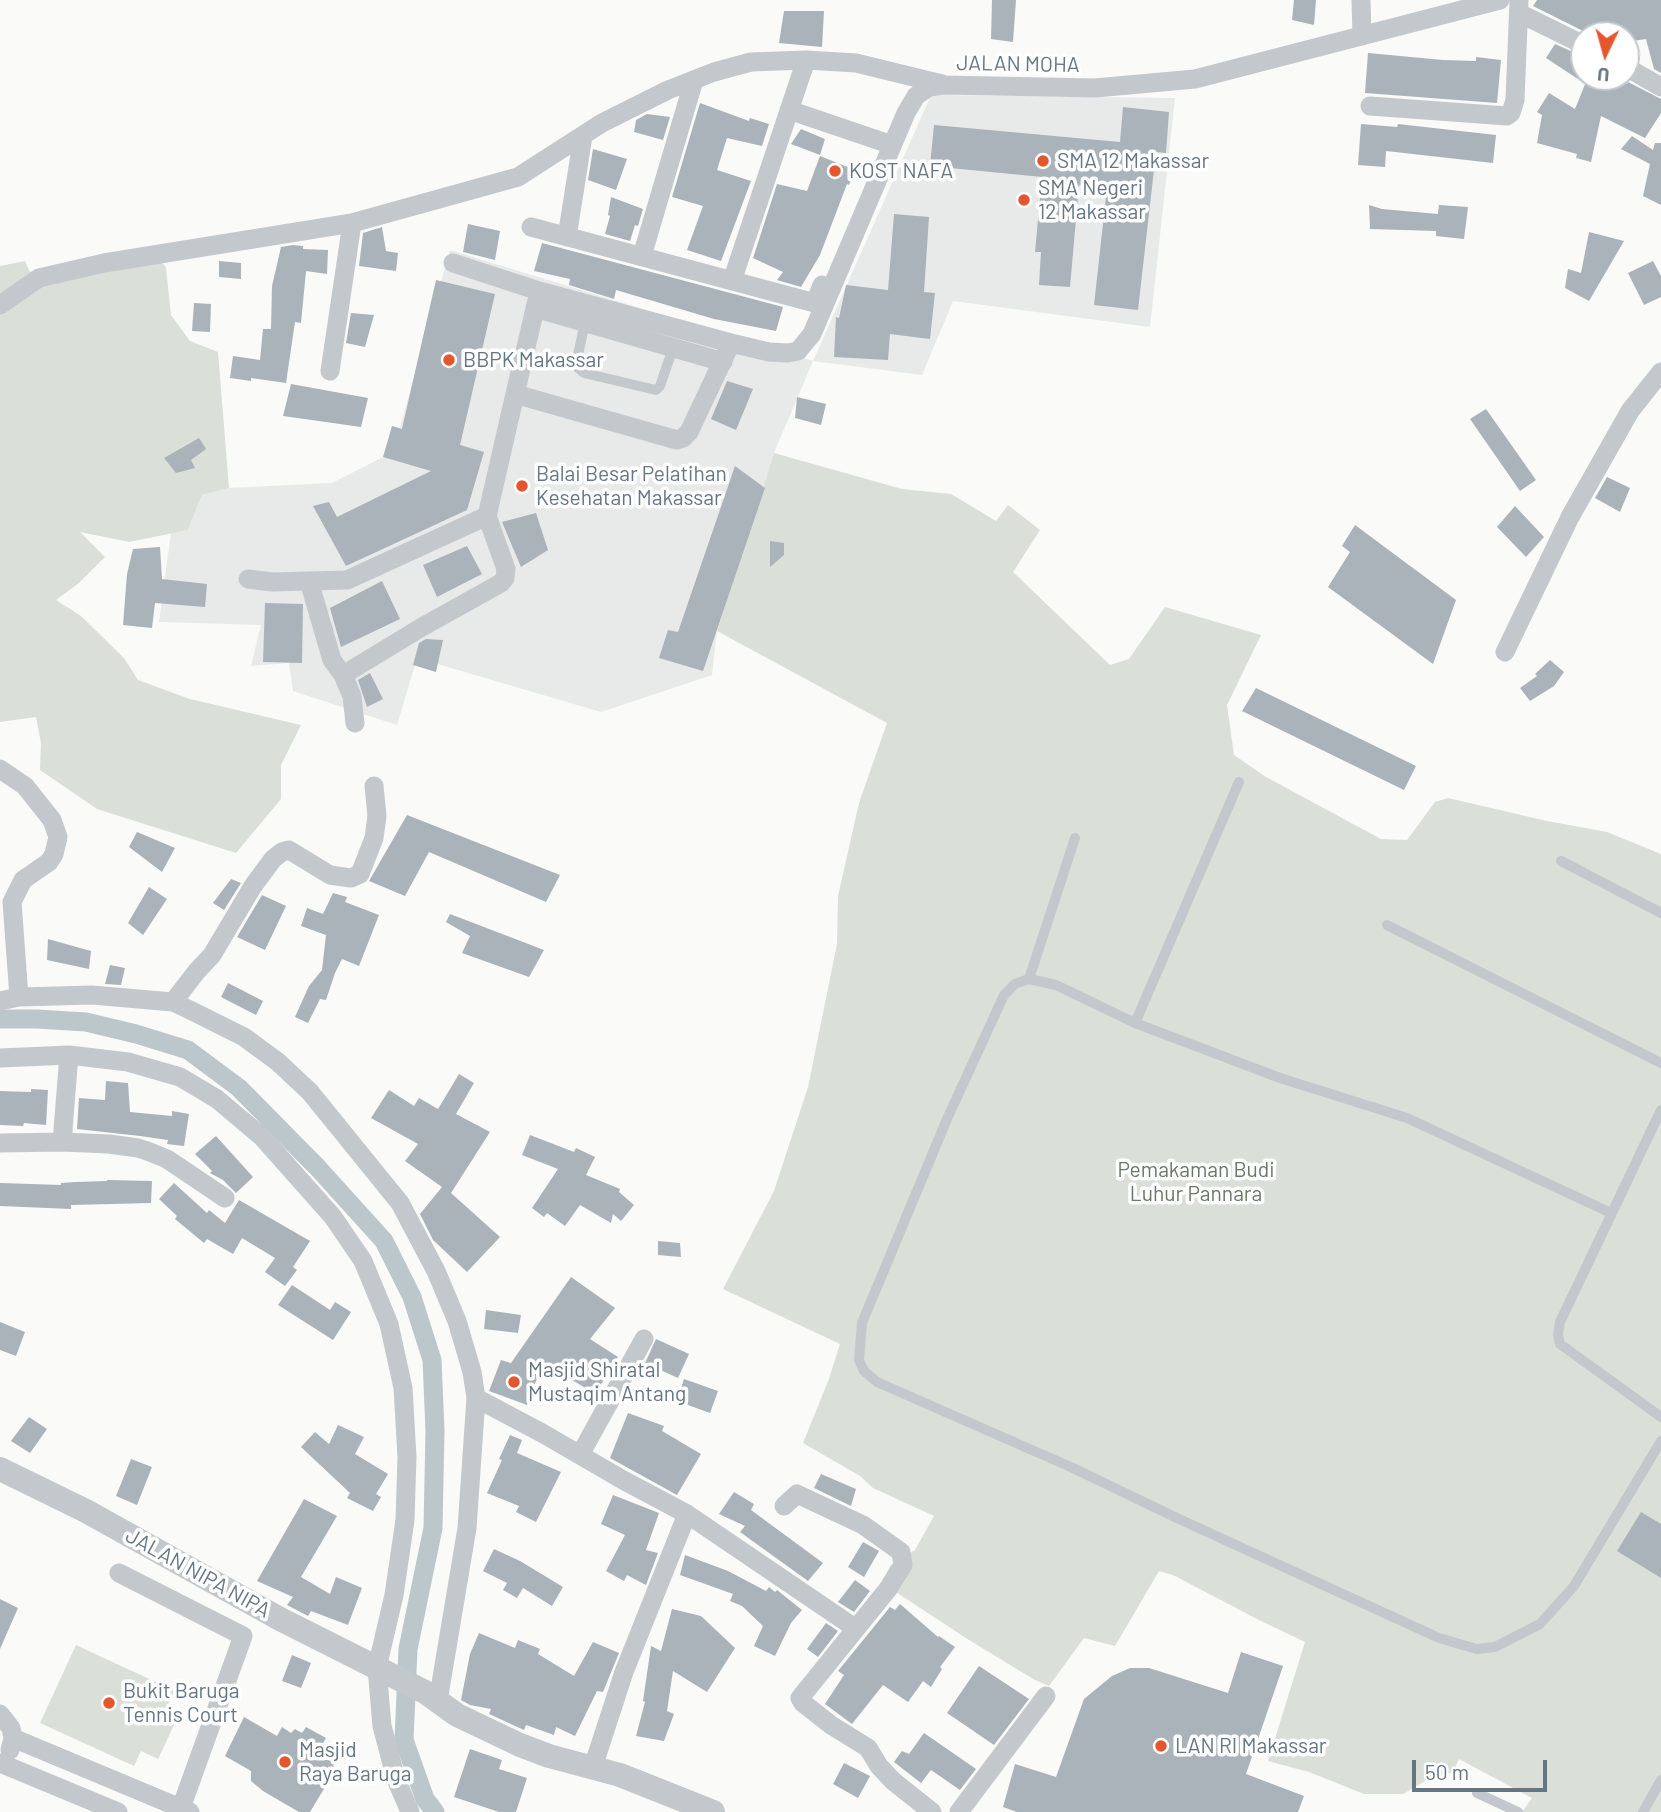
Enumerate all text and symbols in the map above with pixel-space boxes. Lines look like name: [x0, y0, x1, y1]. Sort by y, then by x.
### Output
north arrow: [1570, 21, 1640, 91]
street label: JALAN MOHA: [956, 50, 1080, 78]
text: U: [1596, 63, 1610, 87]
place label: SMA 12 Makassar: [1057, 148, 1209, 174]
marker: SMA 12 Makassar: [1035, 153, 1051, 169]
place label: KOST NAFA: [849, 158, 953, 184]
marker: KOST NAFA: [827, 163, 843, 179]
place label: SMA Negeri 12 Makassar: [1038, 175, 1146, 225]
marker: SMA Negeri 12 Makassar: [1016, 192, 1032, 208]
place label: BBPK Makassar: [463, 347, 604, 373]
marker: BBPK Makassar: [441, 352, 457, 368]
place label: Balai Besar Pelatihan Kesehatan Makassar: [536, 461, 727, 511]
marker: Balai Besar Pelatihan Kesehatan Makassar: [514, 478, 530, 494]
park label: Pemakaman Budi Luhur Pannara: [1118, 1157, 1274, 1207]
place label: Masjid Shiratal Mustaqim Antang: [528, 1357, 686, 1407]
marker: Masjid Shiratal Mustaqim Antang: [506, 1374, 522, 1390]
street label: JALAN NIPA NIPA: [121, 1523, 275, 1623]
place label: Bukit Baruga Tennis Court: [123, 1678, 239, 1728]
marker: Bukit Baruga Tennis Court: [101, 1695, 117, 1711]
place label: LAN RI Makassar: [1175, 1733, 1327, 1759]
place label: Masjid Raya Baruga: [299, 1737, 411, 1787]
marker: LAN RI Makassar: [1153, 1738, 1169, 1754]
scale bar: [1416, 1745, 1551, 1789]
marker: Masjid Raya Baruga: [277, 1754, 293, 1770]
text: 50 m: [1425, 1759, 1469, 1784]

